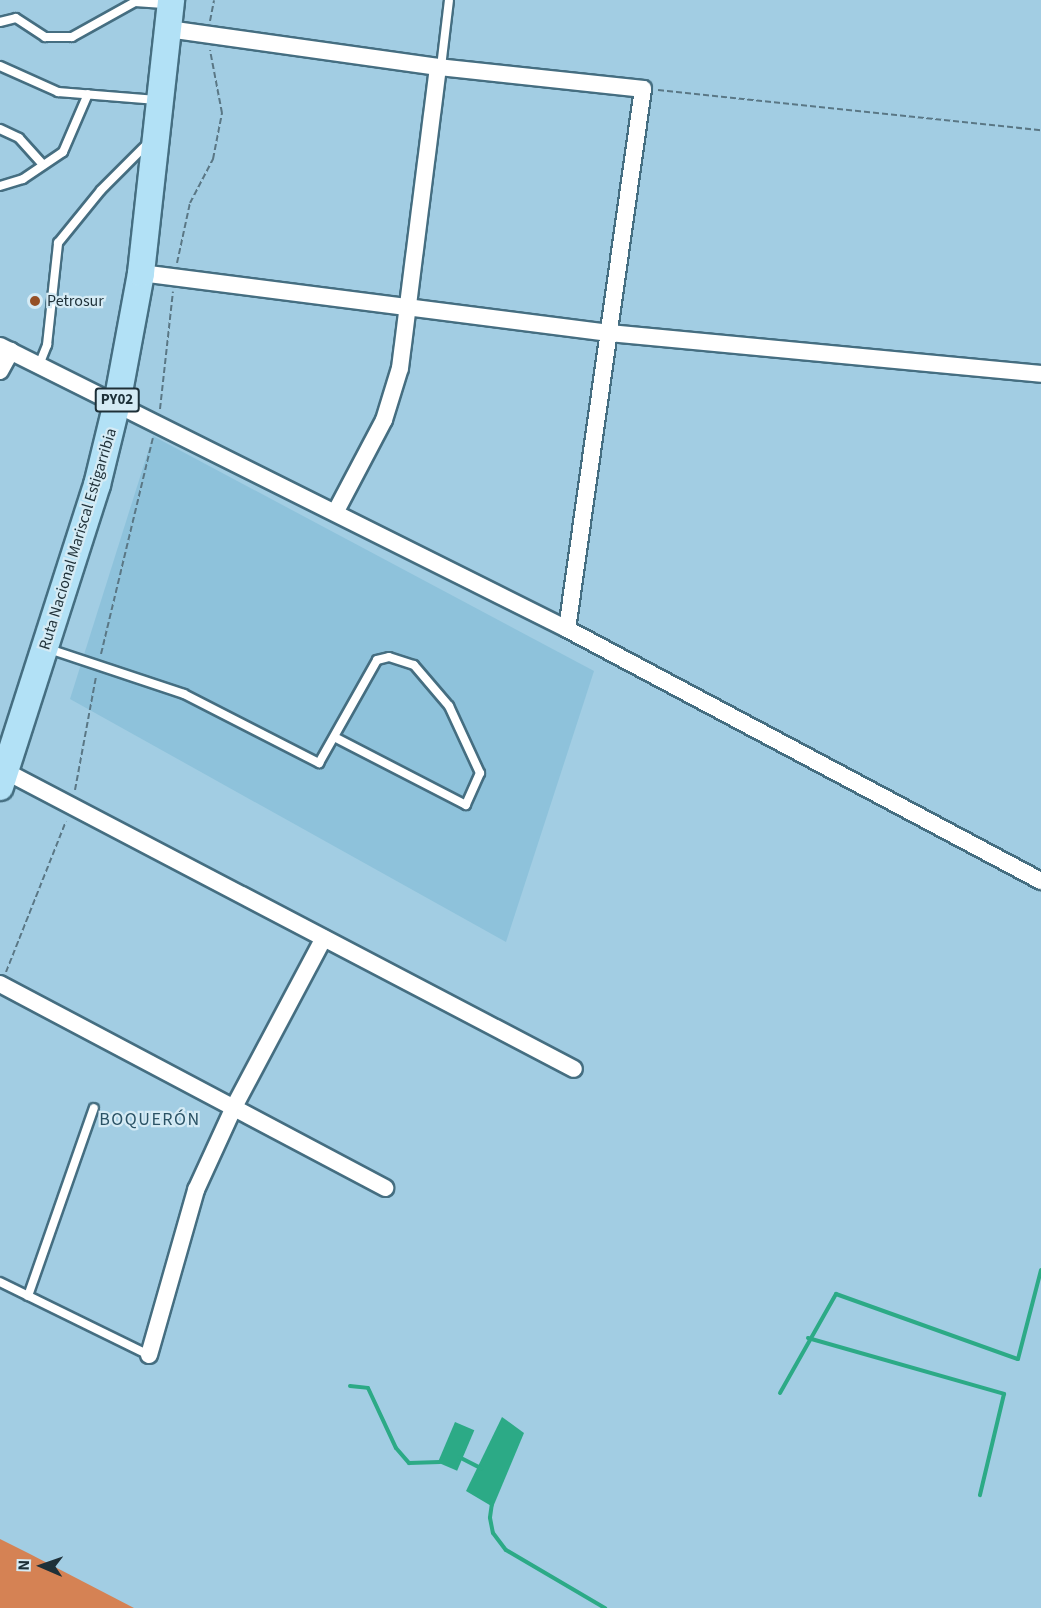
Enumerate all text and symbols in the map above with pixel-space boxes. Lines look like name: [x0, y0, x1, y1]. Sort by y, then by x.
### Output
place label: Petrosur: [47, 291, 104, 311]
marker: Petrosur: [28, 294, 42, 308]
road number: PY02: [94, 388, 140, 412]
street label: Ruta Nacional Mariscal Estigarribia: [35, 426, 121, 652]
district label: BOQUERÓN: [99, 1109, 201, 1131]
north arrow: [12, 1536, 72, 1596]
text: N: [13, 1560, 35, 1571]

